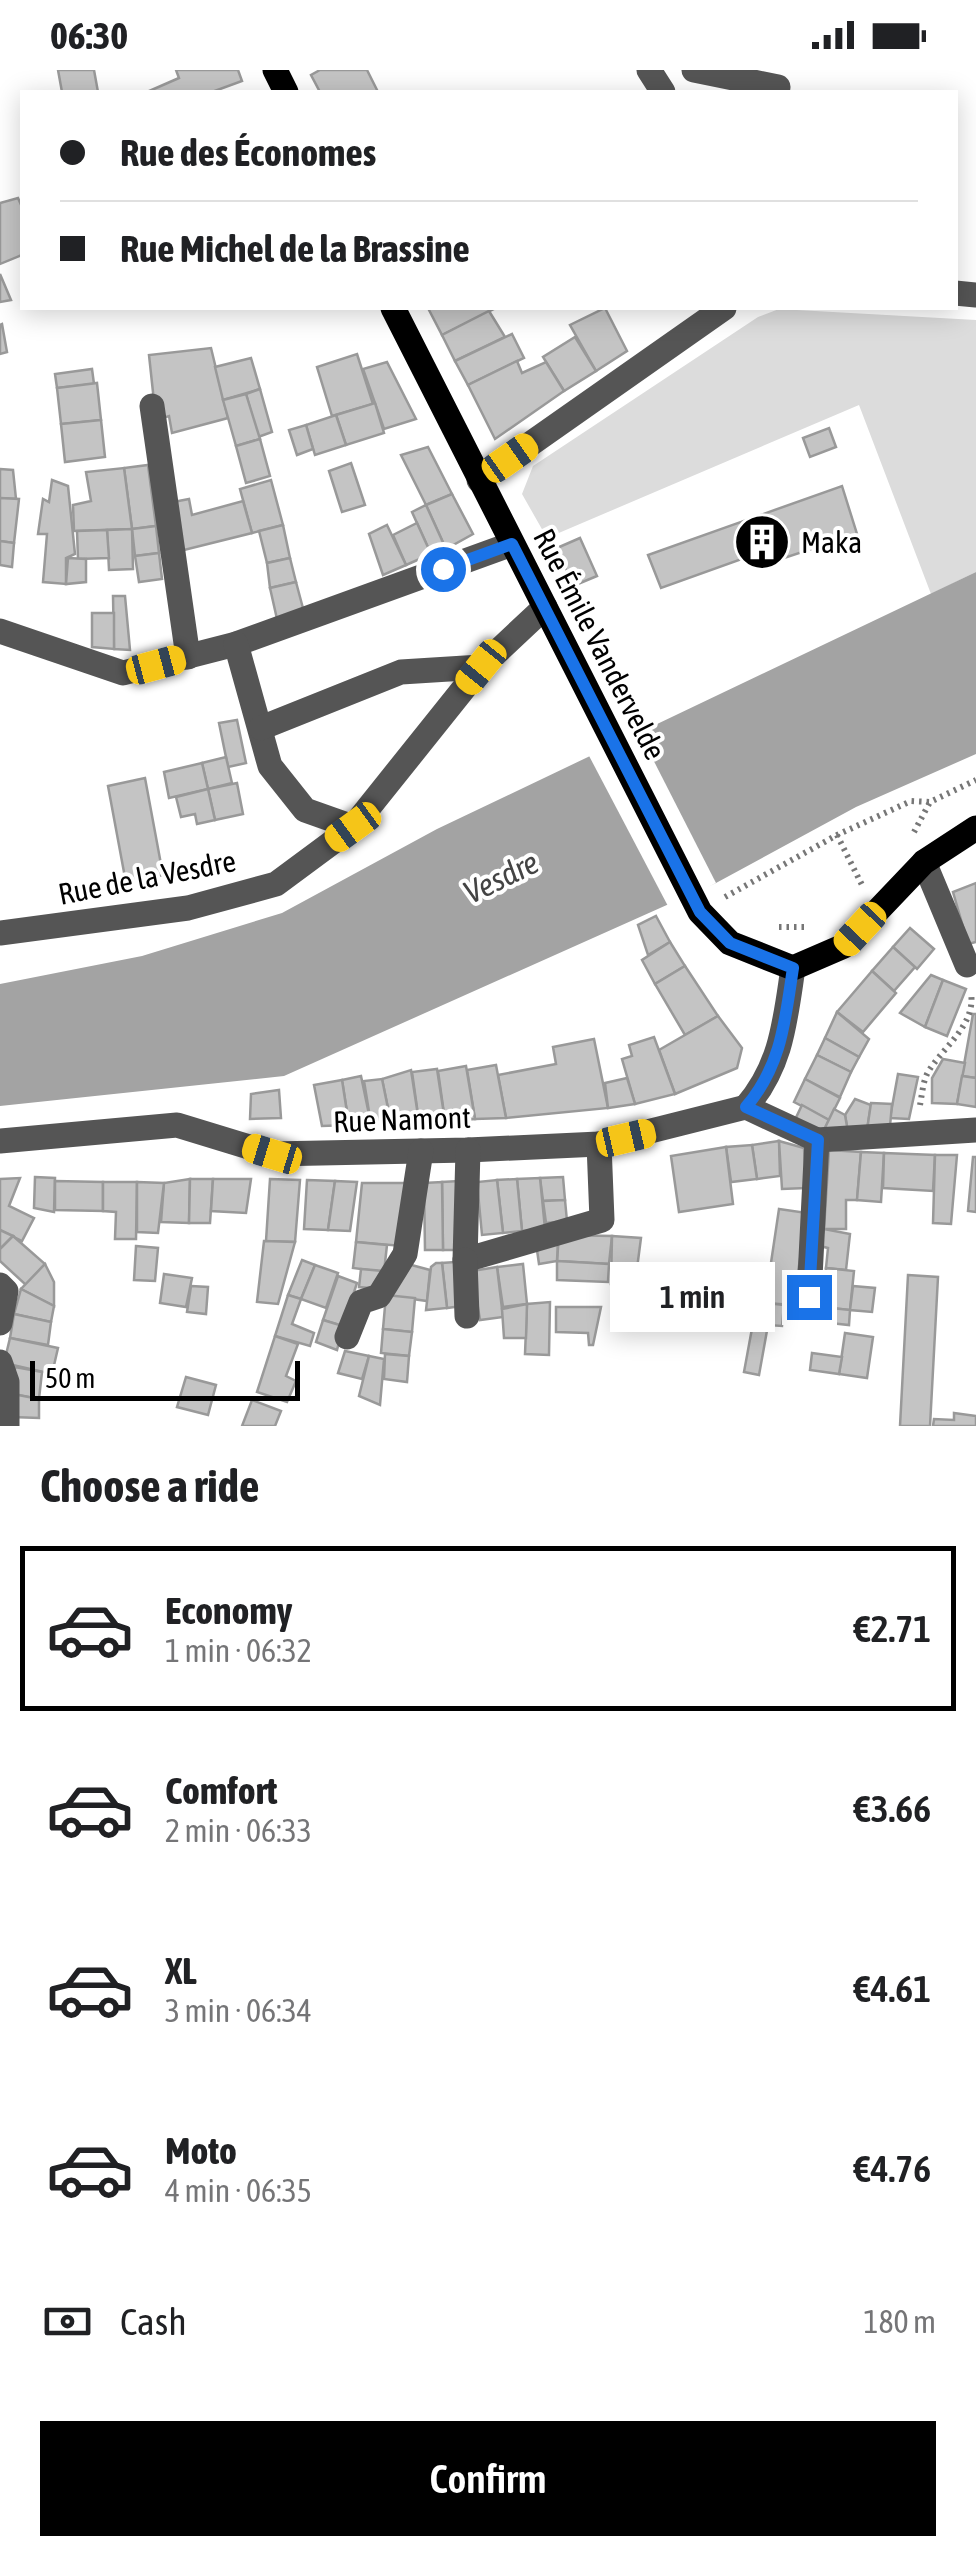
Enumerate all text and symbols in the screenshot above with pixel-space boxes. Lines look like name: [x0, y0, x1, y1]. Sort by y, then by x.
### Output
text: 06:30: [50, 14, 128, 57]
text: Rue des Économes: [120, 131, 376, 174]
text: Rue Michel de la Brassine: [120, 227, 470, 270]
car: [477, 429, 543, 487]
building icon: Maka: [732, 512, 792, 572]
street label: Rue Émile Vandervelde: [527, 523, 673, 765]
place label: Maka: [801, 525, 862, 559]
route start: [421, 547, 466, 592]
car: [450, 634, 512, 700]
car: [123, 643, 189, 687]
car: [320, 797, 386, 857]
street label: Rue de la Vesdre: [55, 843, 239, 911]
water label: Vesdre: [458, 843, 544, 911]
car: [829, 897, 891, 961]
street label: Rue Namont: [333, 1100, 471, 1138]
car: [593, 1117, 659, 1159]
car: [239, 1131, 305, 1177]
callout: 1 min: [609, 1262, 774, 1332]
route end: [787, 1275, 832, 1320]
text: 1 min: [660, 1278, 725, 1315]
scale bar: [30, 1356, 300, 1400]
text: 50 m: [45, 1362, 95, 1394]
text: Choose a ride: [40, 1460, 259, 1512]
icon: car: [45, 1584, 135, 1674]
text: Economy: [165, 1589, 292, 1632]
text: €2.71: [854, 1607, 931, 1650]
text: 1 min · 06:32: [165, 1632, 312, 1669]
icon: car: [45, 1764, 135, 1854]
text: Comfort: [165, 1769, 277, 1812]
text: €3.66: [854, 1787, 931, 1830]
text: 2 min · 06:33: [165, 1812, 312, 1849]
icon: car: [45, 1944, 135, 2034]
text: XL: [165, 1949, 197, 1992]
text: €4.61: [854, 1967, 931, 2010]
text: 3 min · 06:34: [165, 1992, 312, 2029]
icon: car: [45, 2124, 135, 2214]
text: Moto: [165, 2129, 237, 2172]
text: €4.76: [854, 2147, 931, 2190]
text: 4 min · 06:35: [165, 2172, 312, 2209]
icon: cash: [40, 2294, 95, 2349]
text: Cash: [120, 2300, 187, 2343]
text: 180 m: [863, 2303, 936, 2340]
button: Confirm: [40, 2421, 936, 2536]

